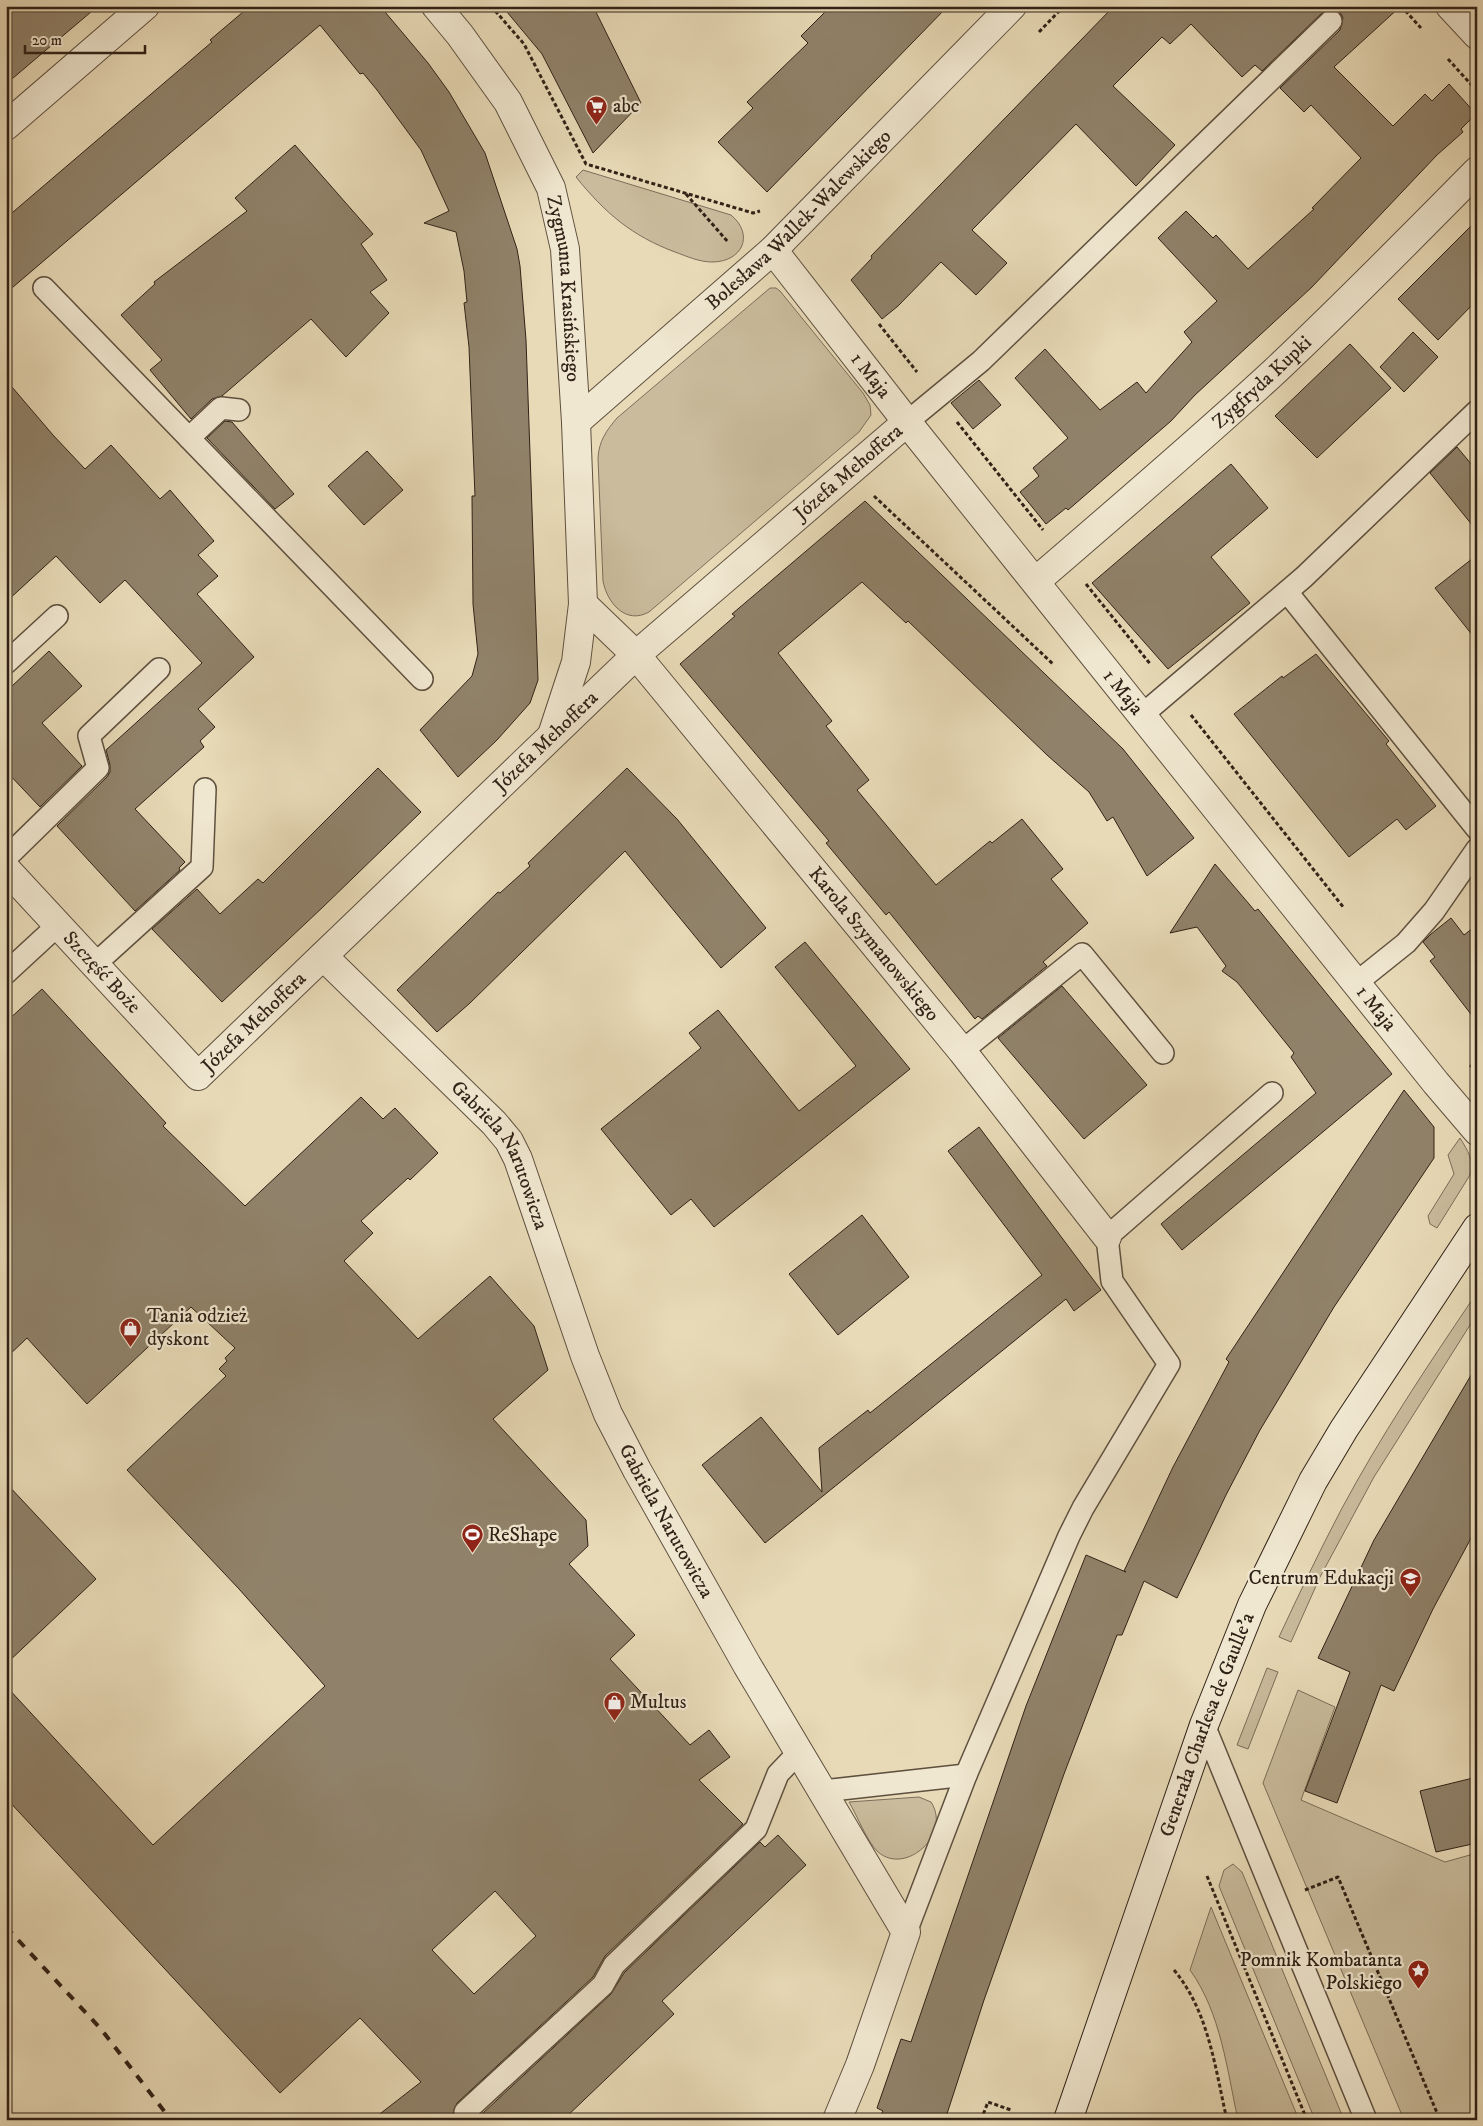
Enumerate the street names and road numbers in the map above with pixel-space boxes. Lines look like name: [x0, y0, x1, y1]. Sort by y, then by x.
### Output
street label: Bolesława Wallek-Walewskiego: [701, 124, 897, 315]
street label: Zygmunta Krasińskiego: [541, 193, 586, 383]
street label: Zygfryda Kupki: [1207, 330, 1317, 434]
street label: 1 Maja: [845, 347, 897, 404]
street label: Józefa Mehoffera: [787, 418, 908, 527]
street label: 1 Maja: [1097, 664, 1149, 721]
street label: Józefa Mehoffera: [487, 685, 604, 799]
street label: Karola Szymanowskiego: [803, 862, 945, 1027]
street label: Szczęść Boże: [57, 926, 146, 1019]
street label: Józefa Mehoffera: [195, 966, 312, 1079]
street label: 1 Maja: [1350, 980, 1402, 1037]
street label: Gabriela Narutowicza: [446, 1075, 554, 1233]
street label: Gabriela Narutowicza: [613, 1440, 720, 1603]
street label: Generała Charlesa de Gaulle'a: [1154, 1609, 1260, 1840]

